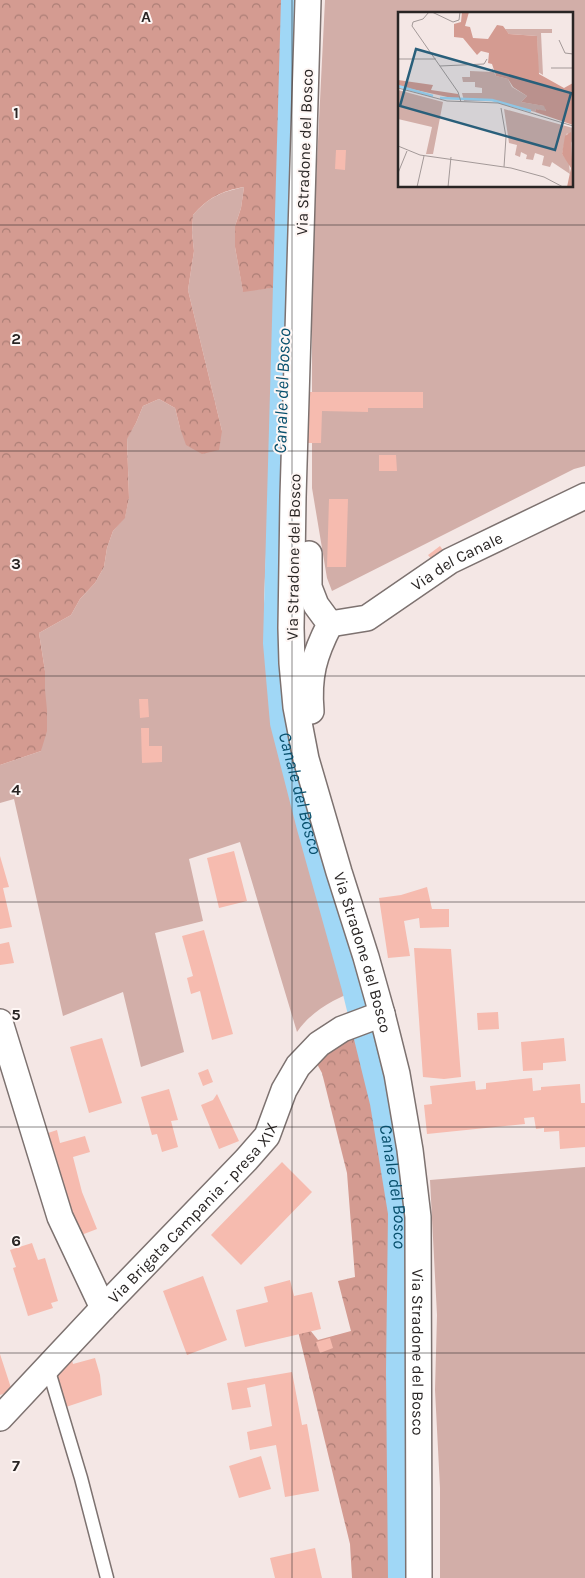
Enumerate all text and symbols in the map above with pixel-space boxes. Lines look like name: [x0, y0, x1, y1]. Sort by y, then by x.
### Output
text: A: [141, 7, 151, 26]
inset map: [398, 12, 572, 188]
street label: Via Stradone del Bosco: [292, 68, 317, 236]
text: 1: [13, 103, 19, 122]
water label: Canale del Bosco: [269, 328, 295, 454]
text: 2: [11, 329, 21, 348]
street label: Via Stradone del Bosco: [283, 474, 304, 640]
street label: Via del Canale: [408, 528, 506, 595]
text: 3: [11, 554, 21, 573]
water label: Canale del Bosco: [274, 730, 327, 857]
text: 4: [11, 780, 21, 799]
street label: Via Stradone del Bosco: [330, 870, 395, 1035]
text: 5: [11, 1005, 21, 1024]
street label: Via Brigata Campania - presa XIX: [104, 1120, 281, 1307]
water label: Canale del Bosco: [375, 1123, 411, 1249]
text: 6: [11, 1231, 21, 1250]
street label: Via Stradone del Bosco: [408, 1269, 428, 1435]
text: 7: [12, 1456, 20, 1475]

